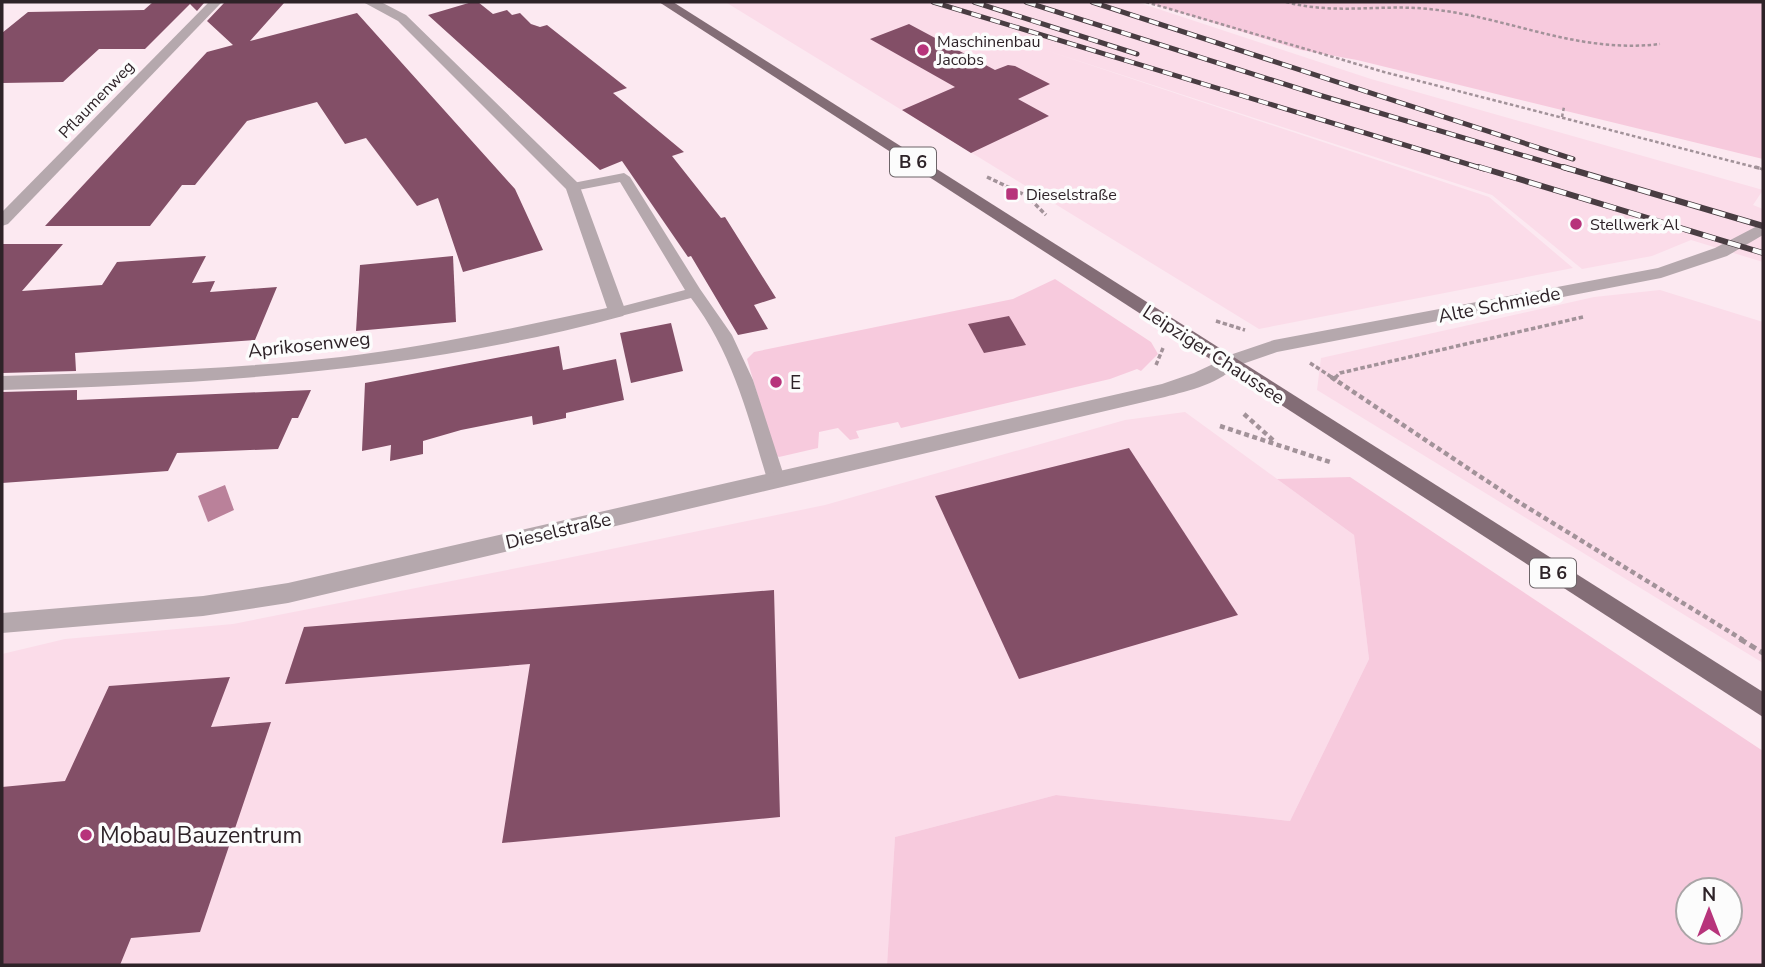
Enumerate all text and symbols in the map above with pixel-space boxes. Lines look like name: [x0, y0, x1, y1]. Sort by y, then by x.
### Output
place label: Maschinenbau Jacobs: [936, 31, 1041, 71]
marker: Maschinenbau Jacobs: [915, 42, 931, 58]
street label: Pflaumenweg: [54, 56, 139, 143]
road number: B 6: [890, 148, 936, 176]
place label: Dieselstraße: [1026, 184, 1117, 206]
marker: Dieselstraße: [1004, 186, 1020, 202]
place label: Stellwerk Al: [1590, 214, 1679, 236]
marker: Stellwerk Al: [1568, 216, 1584, 232]
street label: Alte Schmiede: [1436, 280, 1563, 330]
street label: Leipziger Chaussee: [1137, 299, 1290, 411]
street label: Aprikosenweg: [247, 326, 372, 364]
place label: E: [790, 370, 801, 396]
marker: E: [768, 374, 784, 390]
street label: Dieselstraße: [503, 506, 614, 556]
road number: B 6: [1530, 558, 1576, 588]
place label: Mobau Bauzentrum: [100, 820, 302, 851]
marker: Mobau Bauzentrum: [78, 827, 94, 843]
north arrow: [1674, 876, 1744, 946]
text: N: [1702, 882, 1716, 908]

